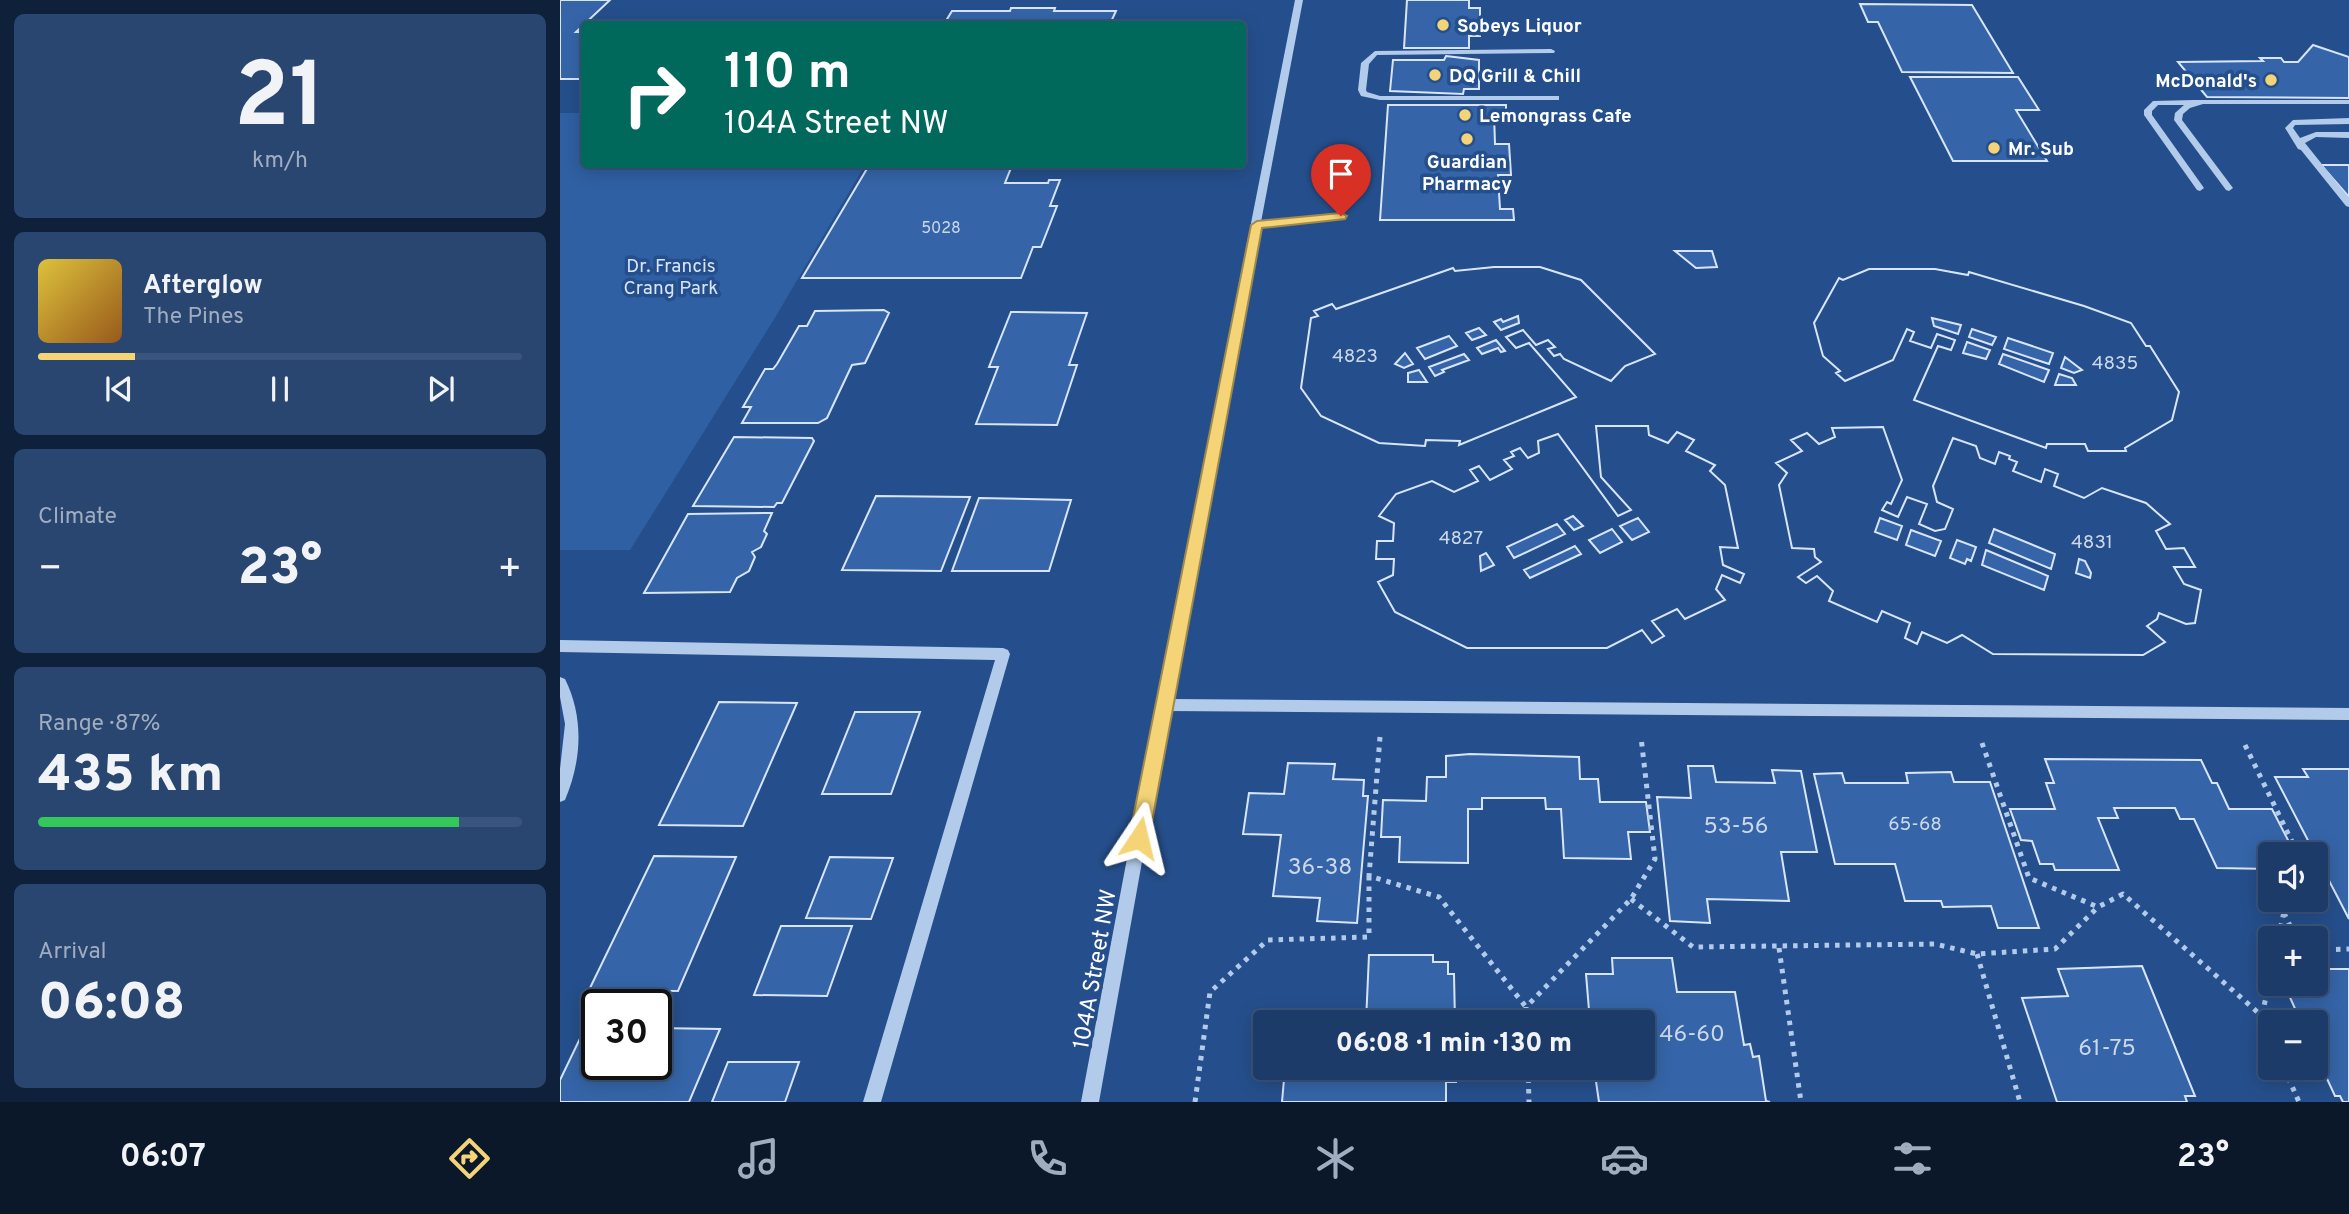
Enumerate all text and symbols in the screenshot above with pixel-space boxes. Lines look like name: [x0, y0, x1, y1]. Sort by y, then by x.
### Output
place label: Sobeys Liquor: [1457, 15, 1582, 39]
marker: Sobeys Liquor: [1435, 17, 1451, 33]
text: 21: [234, 44, 326, 159]
text: 110 m: [724, 44, 851, 106]
icon: right: [609, 49, 700, 140]
place label: DQ Grill & Chill: [1449, 65, 1581, 89]
marker: DQ Grill & Chill: [1427, 67, 1443, 83]
place label: McDonald's: [2155, 70, 2257, 94]
marker: McDonald's: [2263, 72, 2279, 88]
text: 104A Street NW: [724, 105, 949, 145]
place label: Lemongrass Cafe: [1479, 105, 1632, 129]
marker: Lemongrass Cafe: [1457, 107, 1473, 123]
marker: Guardian Pharmacy: [1459, 131, 1475, 147]
place label: Mr. Sub: [2008, 138, 2074, 162]
marker: Mr. Sub: [1986, 140, 2002, 156]
pin: [1311, 144, 1371, 216]
text: km/h: [252, 147, 308, 176]
place label: Guardian Pharmacy: [1422, 151, 1512, 197]
icon: arrive: [1322, 155, 1360, 193]
house number: 5028: [921, 219, 961, 239]
park label: Dr. Francis Crang Park: [624, 255, 718, 301]
text: Afterglow: [143, 270, 263, 303]
text: The Pines: [143, 303, 244, 332]
house number: 4823: [1332, 345, 1378, 369]
house number: 4835: [2092, 352, 2138, 376]
icon: previous: [100, 370, 138, 408]
icon: pause: [261, 370, 299, 408]
icon: next: [422, 370, 460, 408]
text: Climate: [38, 503, 117, 532]
house number: 4827: [1439, 527, 1483, 551]
house number: 4831: [2071, 531, 2113, 555]
text: 23°: [238, 537, 322, 603]
text: −: [38, 546, 63, 595]
text: +: [497, 546, 522, 595]
text: Range · 87%: [38, 710, 161, 739]
text: 435 km: [38, 744, 223, 810]
position arrow: [1102, 801, 1176, 875]
house number: 53-56: [1703, 813, 1769, 842]
house number: 65-68: [1888, 813, 1942, 837]
map controls: [2258, 842, 2328, 1080]
button: sound: [2258, 842, 2328, 912]
house number: 36-38: [1288, 854, 1352, 883]
street label: 104A Street NW: [1068, 887, 1125, 1051]
button: +: [2258, 926, 2328, 996]
text: Arrival: [38, 938, 107, 967]
text: 06:08: [38, 972, 185, 1038]
speed limit sign: 30: [581, 989, 672, 1080]
button: −: [2258, 1010, 2328, 1080]
house number: 46-60: [1659, 1021, 1725, 1050]
text: 06:08 · 1 min · 130 m: [1336, 1028, 1572, 1061]
house number: 61-75: [2078, 1035, 2136, 1064]
icon: directions: [445, 1134, 494, 1183]
icon: music: [734, 1134, 783, 1183]
icon: phone: [1023, 1134, 1072, 1183]
icon: climate: [1311, 1134, 1360, 1183]
icon: car: [1600, 1134, 1649, 1183]
icon: filters: [1888, 1134, 1937, 1183]
text: 06:07: [120, 1138, 206, 1178]
text: 23°: [2177, 1138, 2229, 1178]

